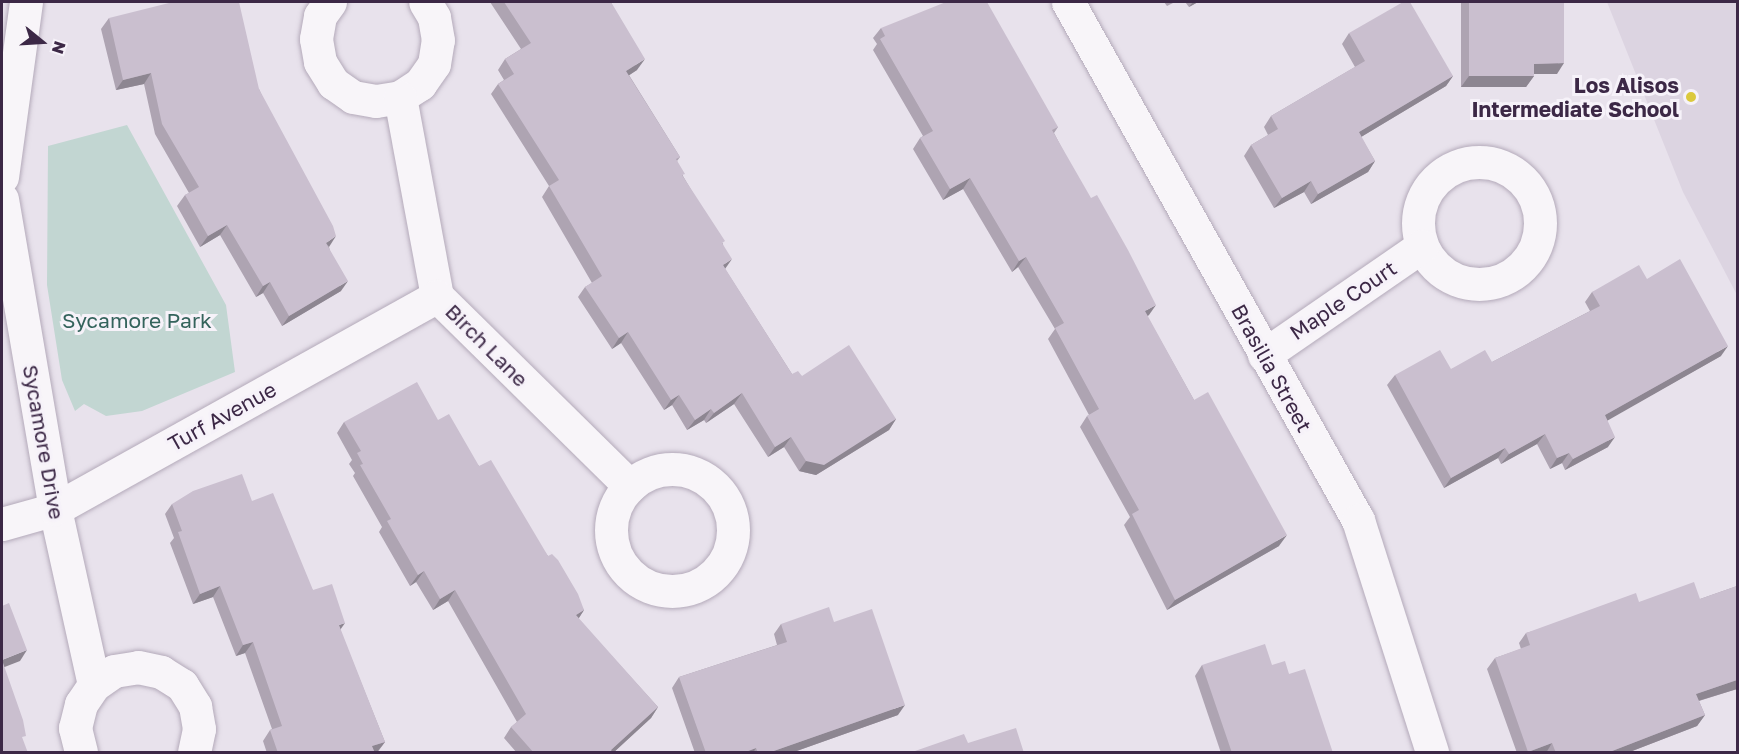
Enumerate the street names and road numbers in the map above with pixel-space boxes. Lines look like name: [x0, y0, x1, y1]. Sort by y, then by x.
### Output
street label: Maple Court: [1285, 255, 1401, 345]
street label: Birch Lane: [440, 298, 534, 392]
street label: Brasilia Street: [1226, 300, 1318, 436]
street label: Sycamore Drive: [18, 363, 70, 521]
street label: Turf Avenue: [164, 376, 280, 456]

